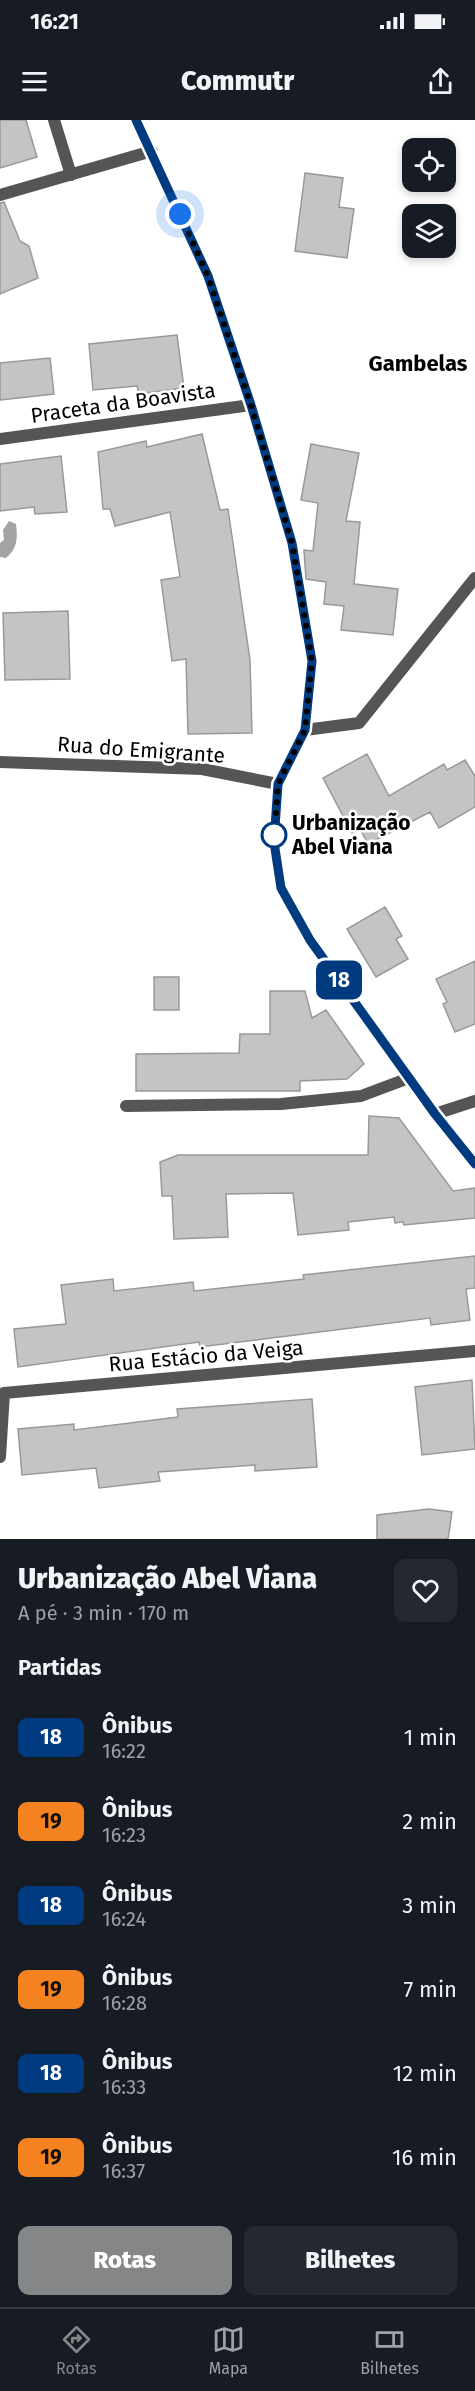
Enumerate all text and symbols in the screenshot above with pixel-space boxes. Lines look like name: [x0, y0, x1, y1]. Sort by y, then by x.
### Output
text: 16:21: [30, 8, 79, 35]
icon: menu: [18, 65, 51, 98]
text: Commutr: [181, 65, 294, 97]
icon: share: [424, 65, 457, 98]
map controls: [402, 138, 456, 258]
button: locate: [402, 138, 456, 192]
your location: [165, 199, 195, 229]
button: layers: [402, 204, 456, 258]
district label: Gambelas: [368, 350, 468, 377]
street label: Praceta da Boavista: [29, 377, 217, 429]
street label: Rua do Emigrante: [56, 731, 226, 769]
place label: Urbanização Abel Viana: [291, 810, 410, 860]
marker: Urbanização Abel Viana: [261, 822, 287, 848]
line badge: 18: [312, 960, 366, 1000]
text: 18: [328, 967, 350, 993]
street label: Rua Estácio da Veiga: [107, 1335, 305, 1377]
button: heart: [394, 1559, 457, 1622]
text: Urbanização Abel Viana: [18, 1562, 317, 1595]
text: A pé · 3 min · 170 m: [18, 1601, 189, 1625]
text: Partidas: [18, 1654, 101, 1681]
text: Ônibus: [102, 1712, 172, 1739]
text: 18: [40, 1724, 62, 1750]
text: 1 min: [404, 1724, 457, 1751]
text: 16:22: [102, 1739, 146, 1763]
text: Ônibus: [102, 1796, 172, 1823]
text: 19: [40, 1808, 62, 1834]
text: 2 min: [402, 1808, 457, 1835]
text: 16:23: [102, 1823, 146, 1847]
text: Ônibus: [102, 1880, 172, 1907]
text: 18: [40, 1892, 62, 1918]
text: 3 min: [402, 1892, 457, 1919]
text: 16:24: [102, 1907, 146, 1931]
text: Ônibus: [102, 1964, 172, 1991]
text: 19: [40, 1976, 62, 2002]
text: 7 min: [403, 1976, 457, 2003]
text: 16:28: [102, 1991, 147, 2015]
text: Ônibus: [102, 2048, 172, 2075]
text: 18: [40, 2060, 62, 2086]
text: 12 min: [393, 2060, 457, 2087]
text: 16:33: [102, 2075, 146, 2099]
text: Ônibus: [102, 2132, 172, 2159]
text: 19: [40, 2144, 62, 2170]
text: 16 min: [392, 2144, 457, 2171]
text: 16:37: [102, 2159, 145, 2183]
button: Rotas: [18, 2226, 232, 2295]
button: Bilhetes: [244, 2226, 457, 2295]
tab: Rotas: [56, 2323, 97, 2378]
tab: Mapa: [209, 2323, 248, 2378]
tab: Bilhetes: [360, 2323, 419, 2378]

